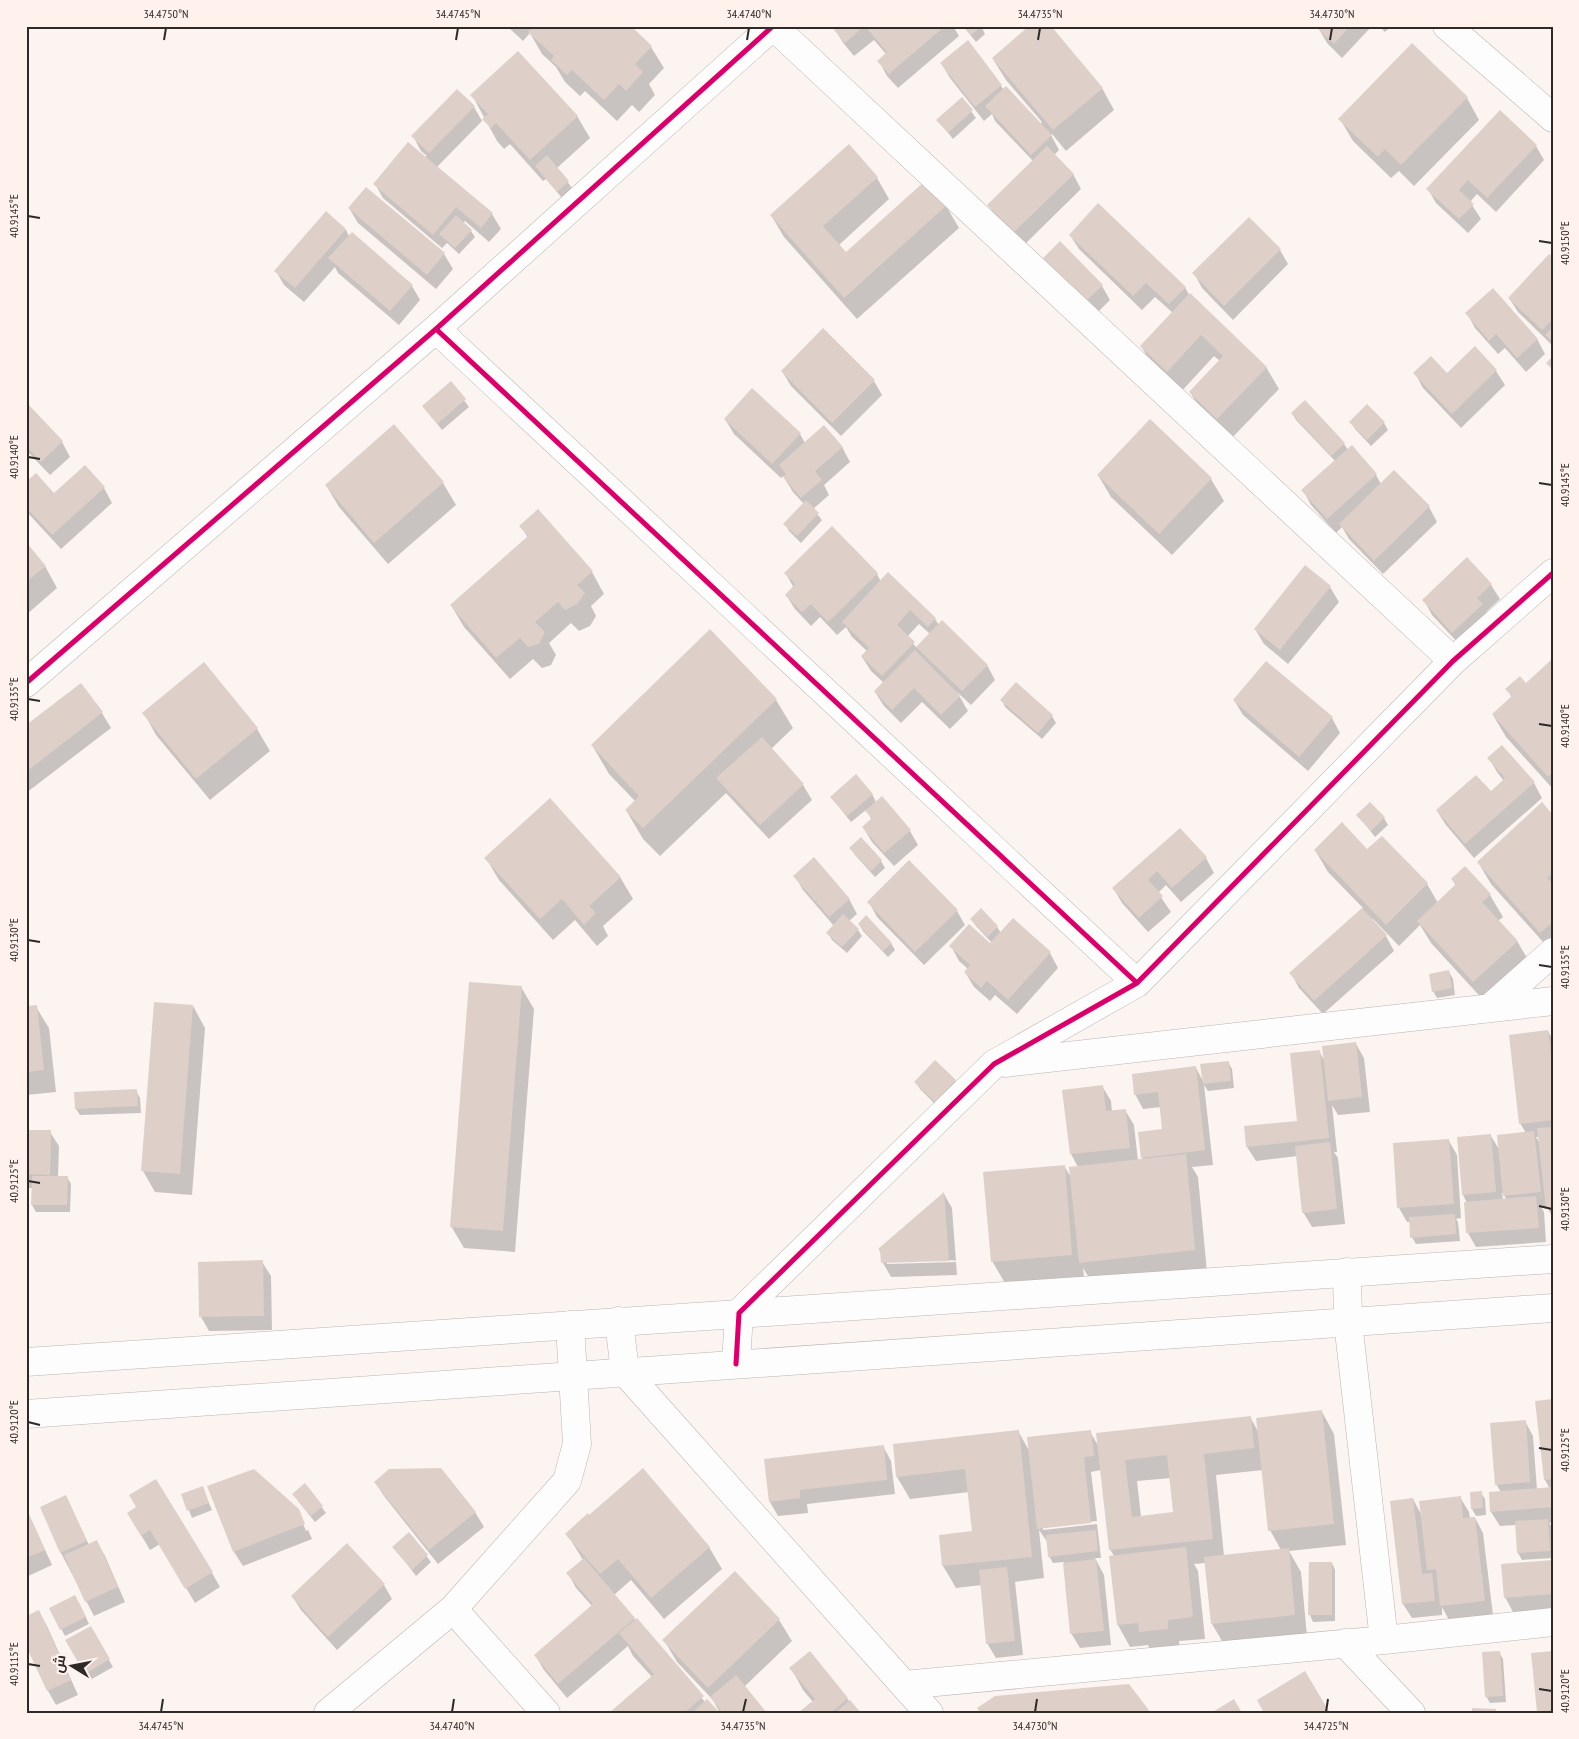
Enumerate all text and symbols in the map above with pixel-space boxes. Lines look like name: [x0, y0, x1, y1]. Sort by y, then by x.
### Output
text: 34.4750°N: [143, 6, 189, 21]
text: 34.4745°N: [435, 6, 481, 21]
text: 34.4740°N: [726, 6, 772, 21]
text: 34.4735°N: [1017, 6, 1063, 21]
text: 34.4730°N: [1309, 6, 1355, 21]
text: 40.9145°E: [6, 194, 21, 238]
text: 40.9150°E: [1557, 221, 1572, 265]
text: 40.9140°E: [6, 435, 21, 479]
text: 40.9145°E: [1557, 463, 1572, 507]
text: 40.9135°E: [6, 677, 21, 721]
text: 40.9140°E: [1557, 704, 1572, 748]
text: 40.9130°E: [6, 918, 21, 962]
text: 40.9135°E: [1557, 945, 1572, 989]
text: 40.9125°E: [6, 1159, 21, 1203]
text: 40.9130°E: [1557, 1187, 1572, 1231]
text: 40.9120°E: [6, 1400, 21, 1444]
text: 40.9125°E: [1557, 1428, 1572, 1472]
text: 40.9115°E: [6, 1642, 21, 1686]
north arrow: [48, 1642, 98, 1692]
text: ش: [49, 1653, 70, 1674]
text: 40.9120°E: [1557, 1669, 1572, 1713]
text: 34.4745°N: [138, 1718, 184, 1733]
text: 34.4740°N: [429, 1718, 475, 1733]
text: 34.4735°N: [720, 1718, 766, 1733]
text: 34.4730°N: [1012, 1718, 1058, 1733]
text: 34.4725°N: [1303, 1718, 1349, 1733]

